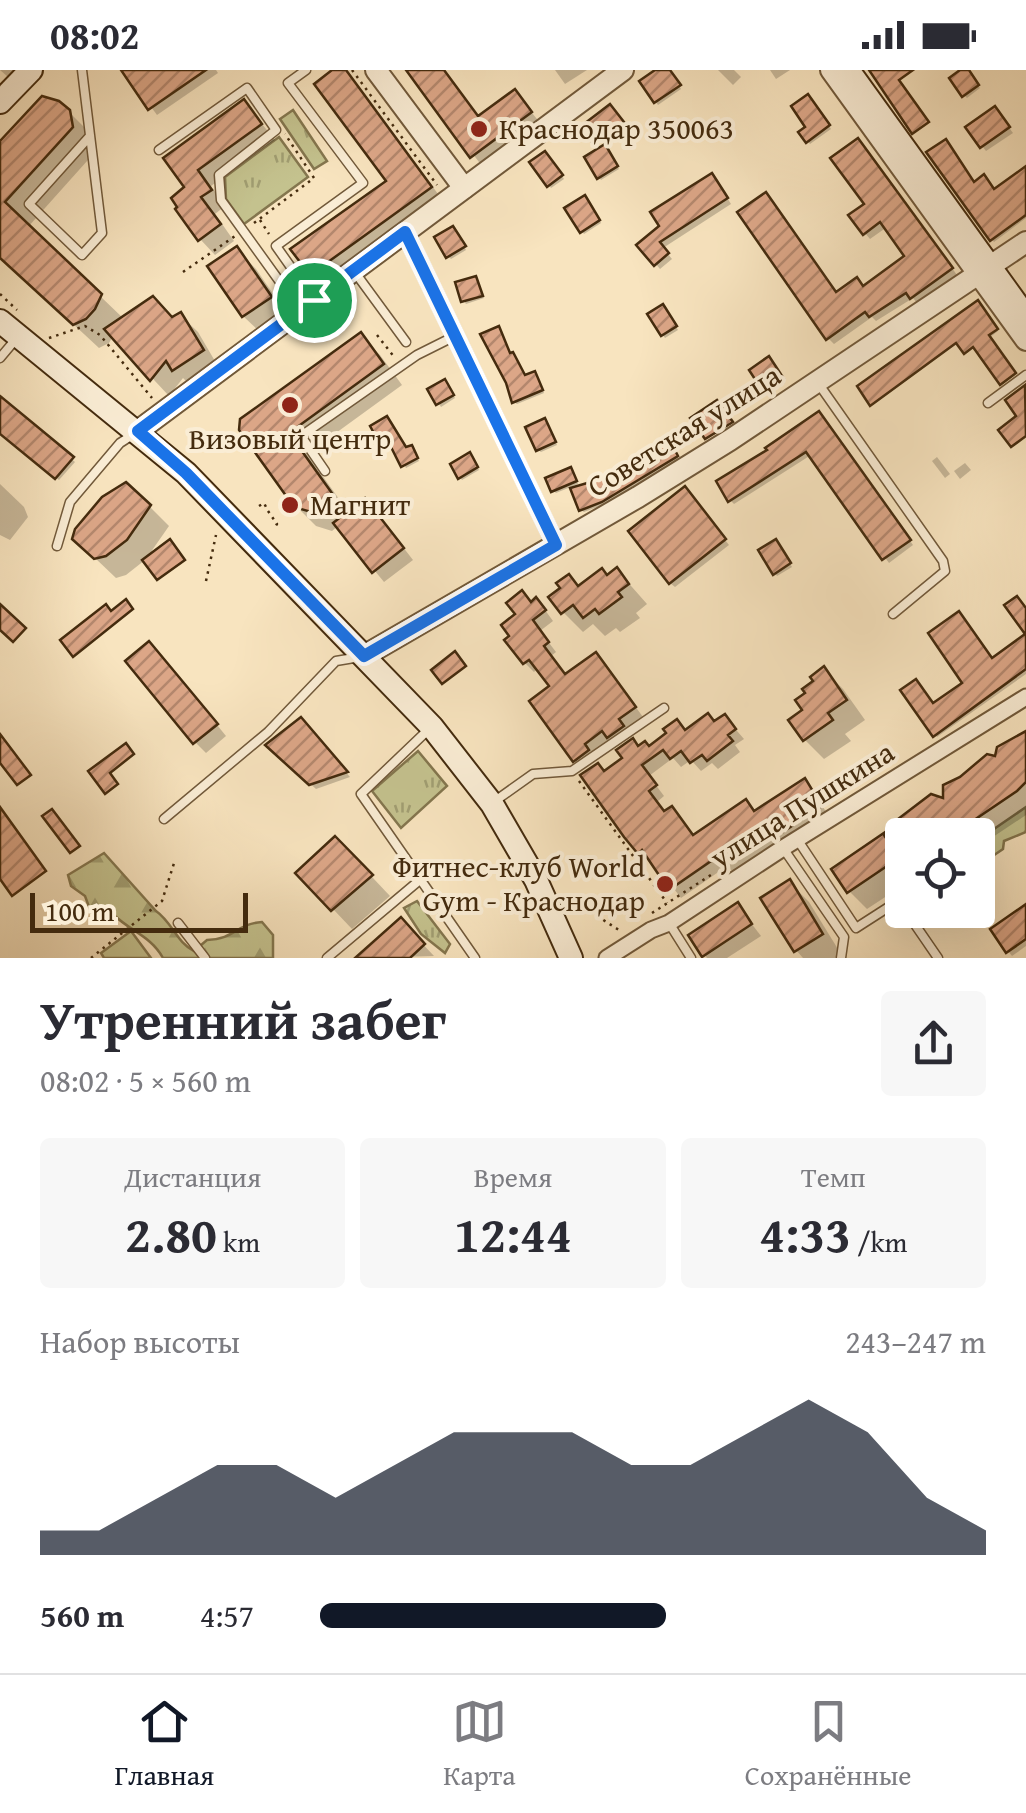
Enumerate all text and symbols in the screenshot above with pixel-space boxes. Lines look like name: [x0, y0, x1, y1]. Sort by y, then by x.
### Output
text: 08:02: [50, 7, 140, 63]
place label: Краснодар 350063: [499, 106, 734, 150]
marker: Краснодар 350063: [468, 118, 490, 140]
pin: [272, 258, 357, 343]
icon: arrive: [287, 273, 342, 328]
street label: Советская улица: [578, 353, 789, 507]
marker: Визовый центр: [279, 394, 301, 416]
place label: Визовый центр: [189, 416, 391, 460]
place label: Магнит: [310, 482, 411, 526]
marker: Магнит: [279, 494, 301, 516]
street label: улица Пушкина: [700, 729, 903, 879]
map controls: [885, 818, 995, 928]
button: locate: [885, 818, 995, 928]
place label: Фитнес-клуб World Gym - Краснодар: [392, 844, 645, 922]
marker: Фитнес-клуб World Gym - Краснодар: [654, 873, 676, 895]
scale bar: [30, 888, 248, 933]
text: 100 m: [45, 890, 114, 931]
text: Утренний забег: [40, 979, 446, 1059]
button: share: [881, 991, 986, 1096]
text: 08:02 · 5 × 560 m: [40, 1057, 251, 1104]
text: Дистанция: [124, 1156, 261, 1197]
text: Время: [474, 1156, 552, 1197]
text: Темп: [801, 1156, 866, 1197]
text: 2.80: [125, 1197, 217, 1270]
text: 12:44: [454, 1197, 572, 1270]
text: 4:33: [759, 1197, 851, 1270]
text: km: [217, 1221, 260, 1262]
text: /km: [851, 1221, 907, 1262]
text: Набор высоты: [40, 1318, 240, 1365]
text: 243–247 m: [845, 1318, 986, 1365]
text: 560 m: [40, 1592, 124, 1639]
text: 4:57: [200, 1592, 254, 1639]
tab: Главная: [114, 1694, 214, 1795]
tab: Карта: [443, 1694, 516, 1795]
tab: Сохранённые: [745, 1694, 912, 1795]

